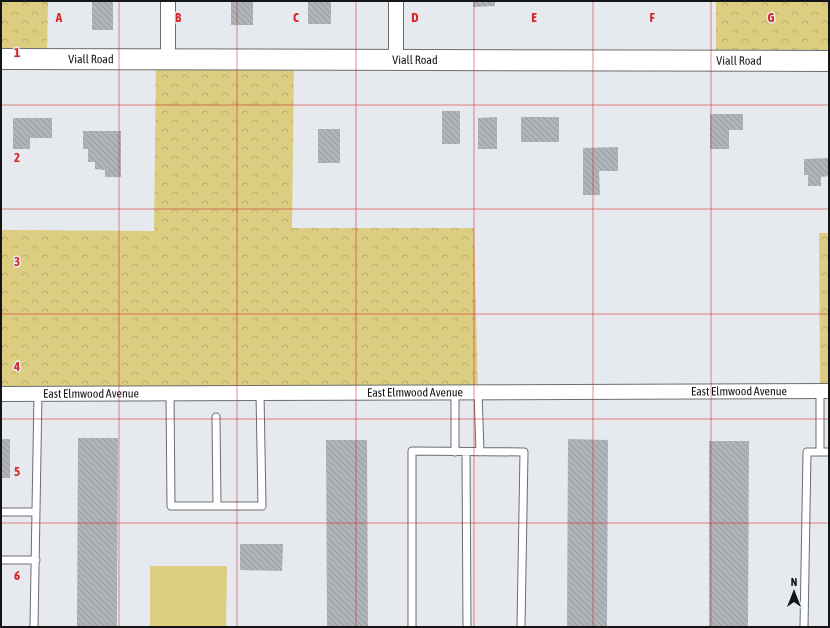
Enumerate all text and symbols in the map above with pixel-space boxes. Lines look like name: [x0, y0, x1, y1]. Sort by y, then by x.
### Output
text: A: [55, 10, 63, 25]
text: B: [175, 10, 182, 25]
text: C: [293, 10, 299, 25]
text: D: [411, 10, 419, 25]
text: E: [531, 10, 537, 25]
text: F: [649, 10, 655, 25]
text: G: [768, 10, 775, 25]
text: 1: [14, 45, 20, 60]
street label: Viall Road: [68, 52, 114, 66]
street label: Viall Road: [392, 53, 438, 67]
street label: Viall Road: [716, 54, 762, 68]
text: 2: [14, 150, 20, 165]
text: 3: [14, 254, 20, 269]
text: 4: [13, 359, 20, 374]
street label: East Elmwood Avenue: [691, 384, 787, 398]
street label: East Elmwood Avenue: [367, 385, 463, 400]
street label: East Elmwood Avenue: [43, 387, 139, 401]
text: 5: [14, 464, 20, 479]
text: 6: [14, 568, 20, 583]
north arrow: [774, 572, 814, 612]
text: N: [791, 576, 797, 588]

